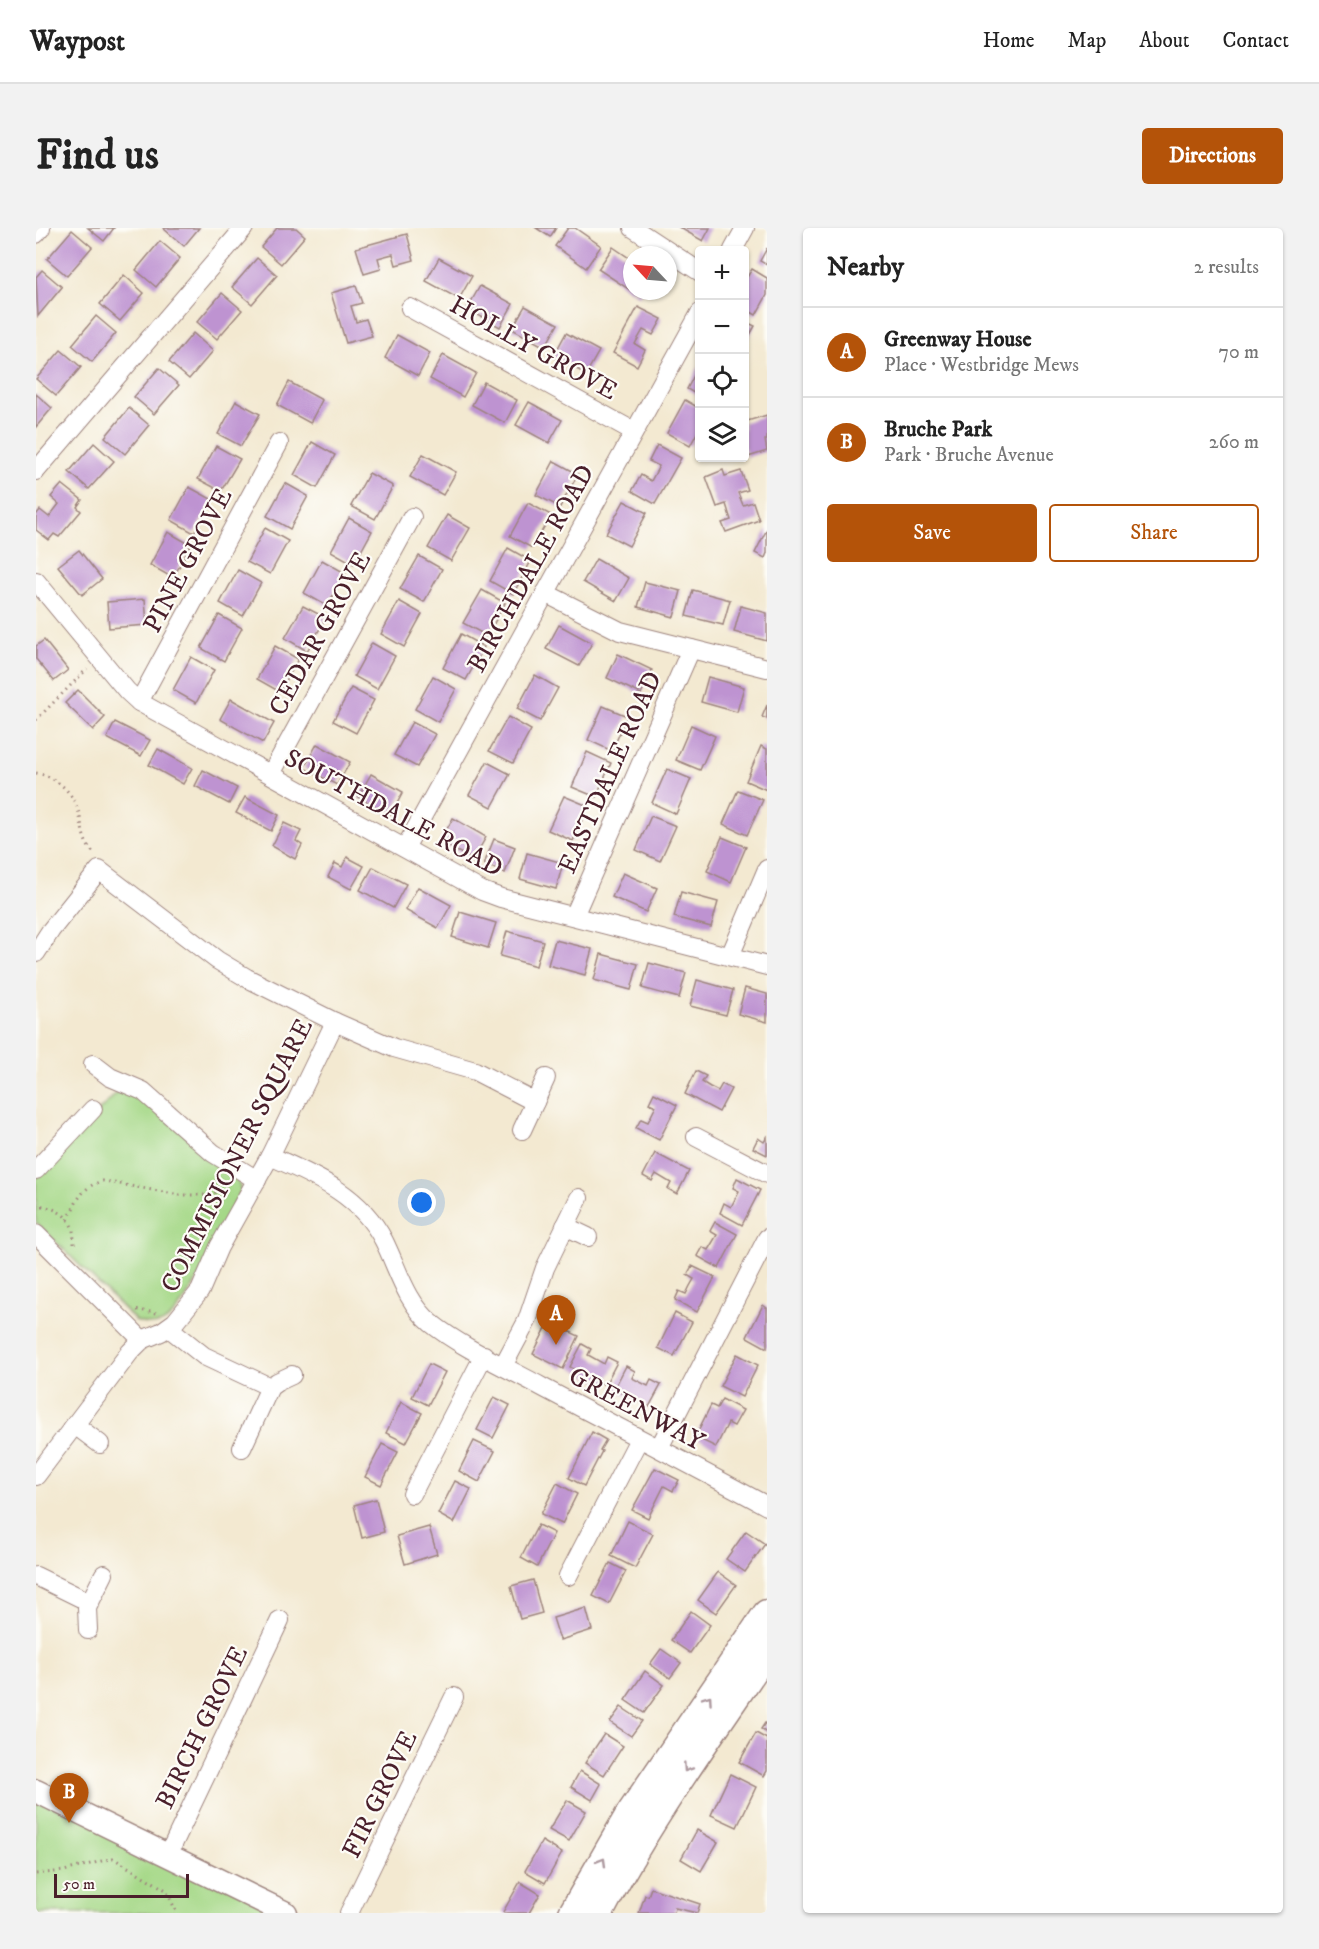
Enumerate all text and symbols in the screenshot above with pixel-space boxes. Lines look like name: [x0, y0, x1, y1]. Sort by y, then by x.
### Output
text: Waypost: [30, 24, 125, 59]
text: Home: [983, 28, 1035, 54]
text: Map: [1068, 28, 1106, 54]
text: About: [1139, 28, 1190, 54]
text: Contact: [1223, 28, 1289, 54]
button: Directions: [1142, 128, 1283, 184]
text: Find us: [36, 130, 159, 182]
north arrow: [623, 246, 677, 300]
map controls: [695, 246, 749, 462]
button: +: [695, 246, 749, 300]
text: Nearby: [827, 251, 904, 284]
text: 2 results: [1194, 255, 1259, 280]
street label: HOLLY GROVE: [444, 289, 623, 408]
button: −: [695, 300, 749, 354]
text: Greenway House: [884, 326, 1032, 353]
text: A: [840, 340, 853, 365]
text: 70 m: [1218, 340, 1259, 365]
text: Place · Westbridge Mews: [884, 353, 1079, 378]
button: locate: [695, 354, 749, 408]
button: layers: [695, 408, 749, 462]
text: Bruche Park: [884, 416, 992, 443]
text: B: [840, 430, 853, 455]
text: 260 m: [1209, 430, 1259, 455]
text: Park · Bruche Avenue: [884, 443, 1054, 468]
street label: BIRCHDALE ROAD: [460, 459, 602, 679]
street label: PINE GROVE: [136, 483, 240, 639]
button: Save: [827, 504, 1037, 562]
button: Share: [1049, 504, 1259, 562]
street label: CEDAR GROVE: [262, 546, 379, 722]
street label: EASTDALE ROAD: [551, 666, 670, 879]
street label: SOUTHDALE ROAD: [278, 742, 508, 885]
street label: COMMISIONER SQUARE: [154, 1013, 321, 1298]
your location: [407, 1188, 436, 1217]
pin: A: [536, 1296, 576, 1345]
street label: GREENWAY: [563, 1360, 710, 1459]
street label: BIRCH GROVE: [149, 1641, 256, 1815]
one-way arrow: [701, 1695, 712, 1706]
street label: FIR GROVE: [335, 1726, 425, 1864]
one-way arrow: [683, 1762, 694, 1773]
pin: B: [50, 1774, 88, 1823]
one-way arrow: [595, 1858, 607, 1869]
scale bar: [54, 1871, 189, 1898]
text: 50 m: [63, 1874, 95, 1894]

